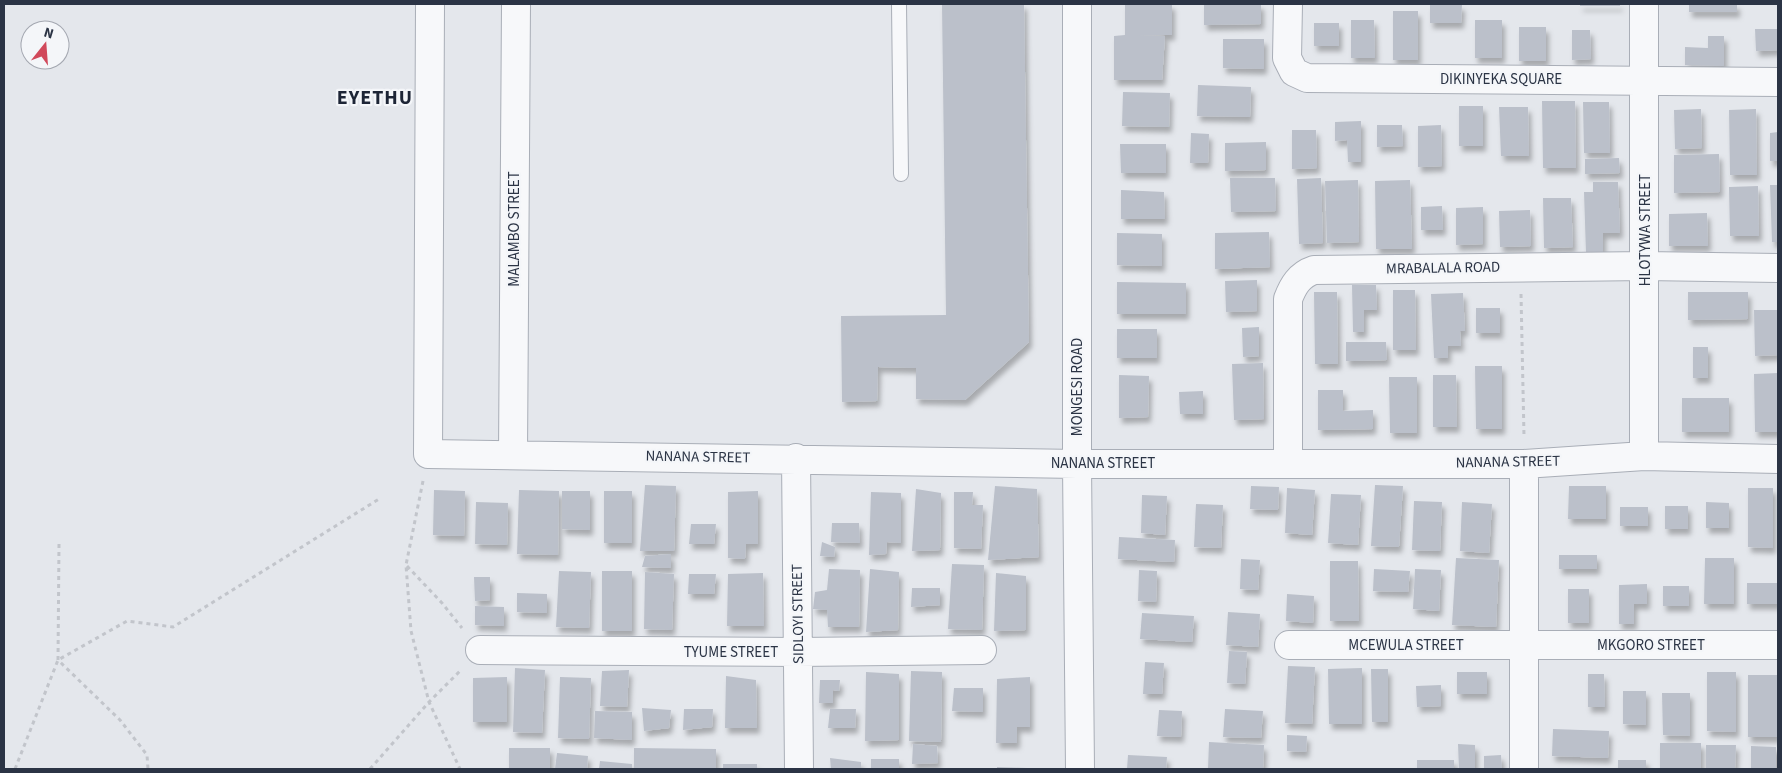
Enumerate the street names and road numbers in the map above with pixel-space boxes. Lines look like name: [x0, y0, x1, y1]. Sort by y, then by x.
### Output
street label: DIKINYEKA SQUARE: [1440, 69, 1562, 90]
street label: MALAMBO STREET: [504, 171, 525, 287]
street label: HLOTYWA STREET: [1635, 174, 1656, 286]
street label: MRABALALA ROAD: [1386, 257, 1500, 279]
street label: MONGESI ROAD: [1067, 338, 1088, 436]
street label: NANANA STREET: [645, 446, 751, 468]
street label: NANANA STREET: [1455, 451, 1561, 473]
street label: NANANA STREET: [1051, 453, 1155, 474]
street label: SIDLOYI STREET: [787, 564, 809, 664]
street label: MCEWULA STREET: [1348, 635, 1464, 656]
street label: MKGORO STREET: [1597, 635, 1705, 656]
street label: TYUME STREET: [684, 642, 778, 663]

